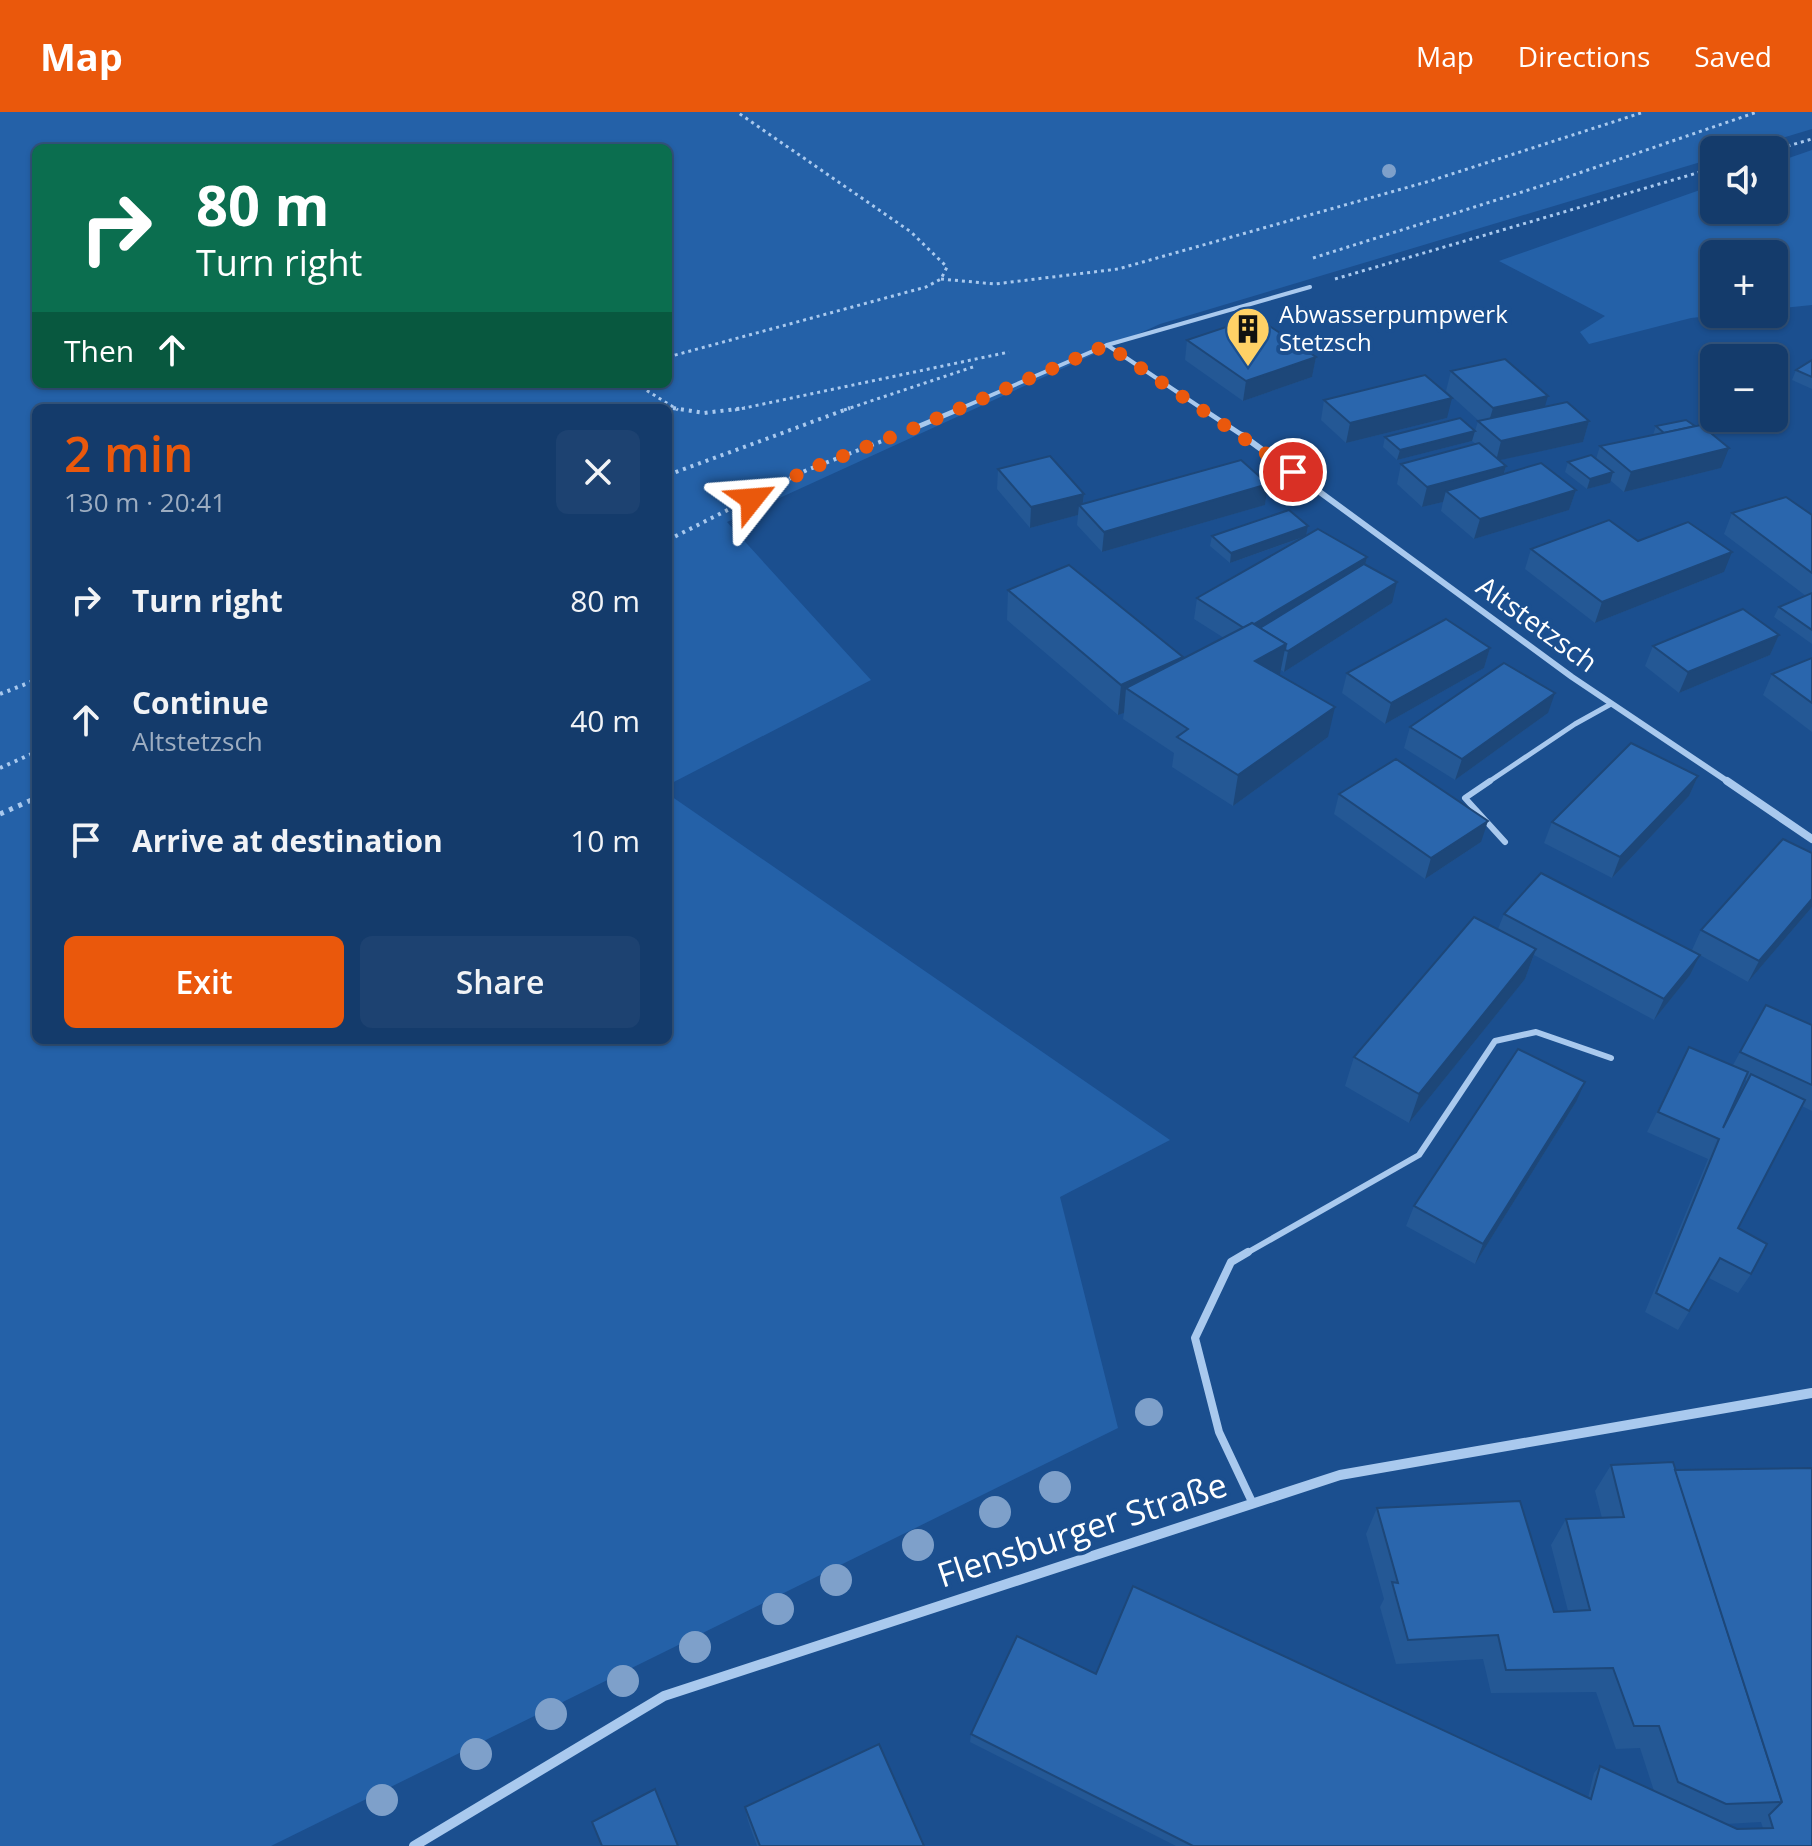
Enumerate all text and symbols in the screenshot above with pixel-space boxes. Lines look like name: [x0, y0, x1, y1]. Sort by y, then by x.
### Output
text: Map: [40, 30, 123, 82]
text: Map: [1416, 37, 1474, 75]
text: Directions: [1518, 37, 1650, 75]
text: Saved: [1694, 37, 1772, 75]
map controls: [1700, 136, 1788, 432]
button: sound: [1700, 136, 1788, 224]
text: 80 m: [196, 166, 330, 242]
icon: right: [64, 176, 168, 280]
text: Turn right: [196, 238, 362, 287]
button: +: [1700, 240, 1788, 328]
place label: Abwasserpumpwerk Stetzsch: [1279, 297, 1508, 358]
building icon: Abwasserpumpwerk Stetzsch: [1224, 305, 1272, 368]
icon: ahead: [150, 328, 194, 372]
text: Then: [64, 330, 134, 371]
button: −: [1700, 344, 1788, 432]
text: 2 min: [64, 421, 194, 486]
button: close: [556, 430, 640, 514]
pin: [1259, 438, 1327, 506]
icon: arrive: [1271, 450, 1315, 494]
position arrow: [710, 457, 794, 541]
text: 130 m · 20:41: [64, 484, 226, 520]
street label: Altstetzsch: [1469, 566, 1606, 680]
icon: right: [64, 578, 108, 622]
text: Turn right: [132, 580, 283, 621]
text: 80 m: [570, 580, 640, 621]
text: Continue: [132, 682, 269, 723]
icon: ahead: [64, 698, 108, 742]
text: 40 m: [570, 700, 640, 741]
text: Altstetzsch: [132, 723, 263, 759]
icon: arrive: [64, 818, 108, 862]
text: Arrive at destination: [132, 820, 443, 861]
text: 10 m: [570, 820, 640, 861]
button: Exit: [64, 936, 344, 1028]
button: Share: [360, 936, 640, 1028]
street label: Flensburger Straße: [931, 1461, 1232, 1598]

